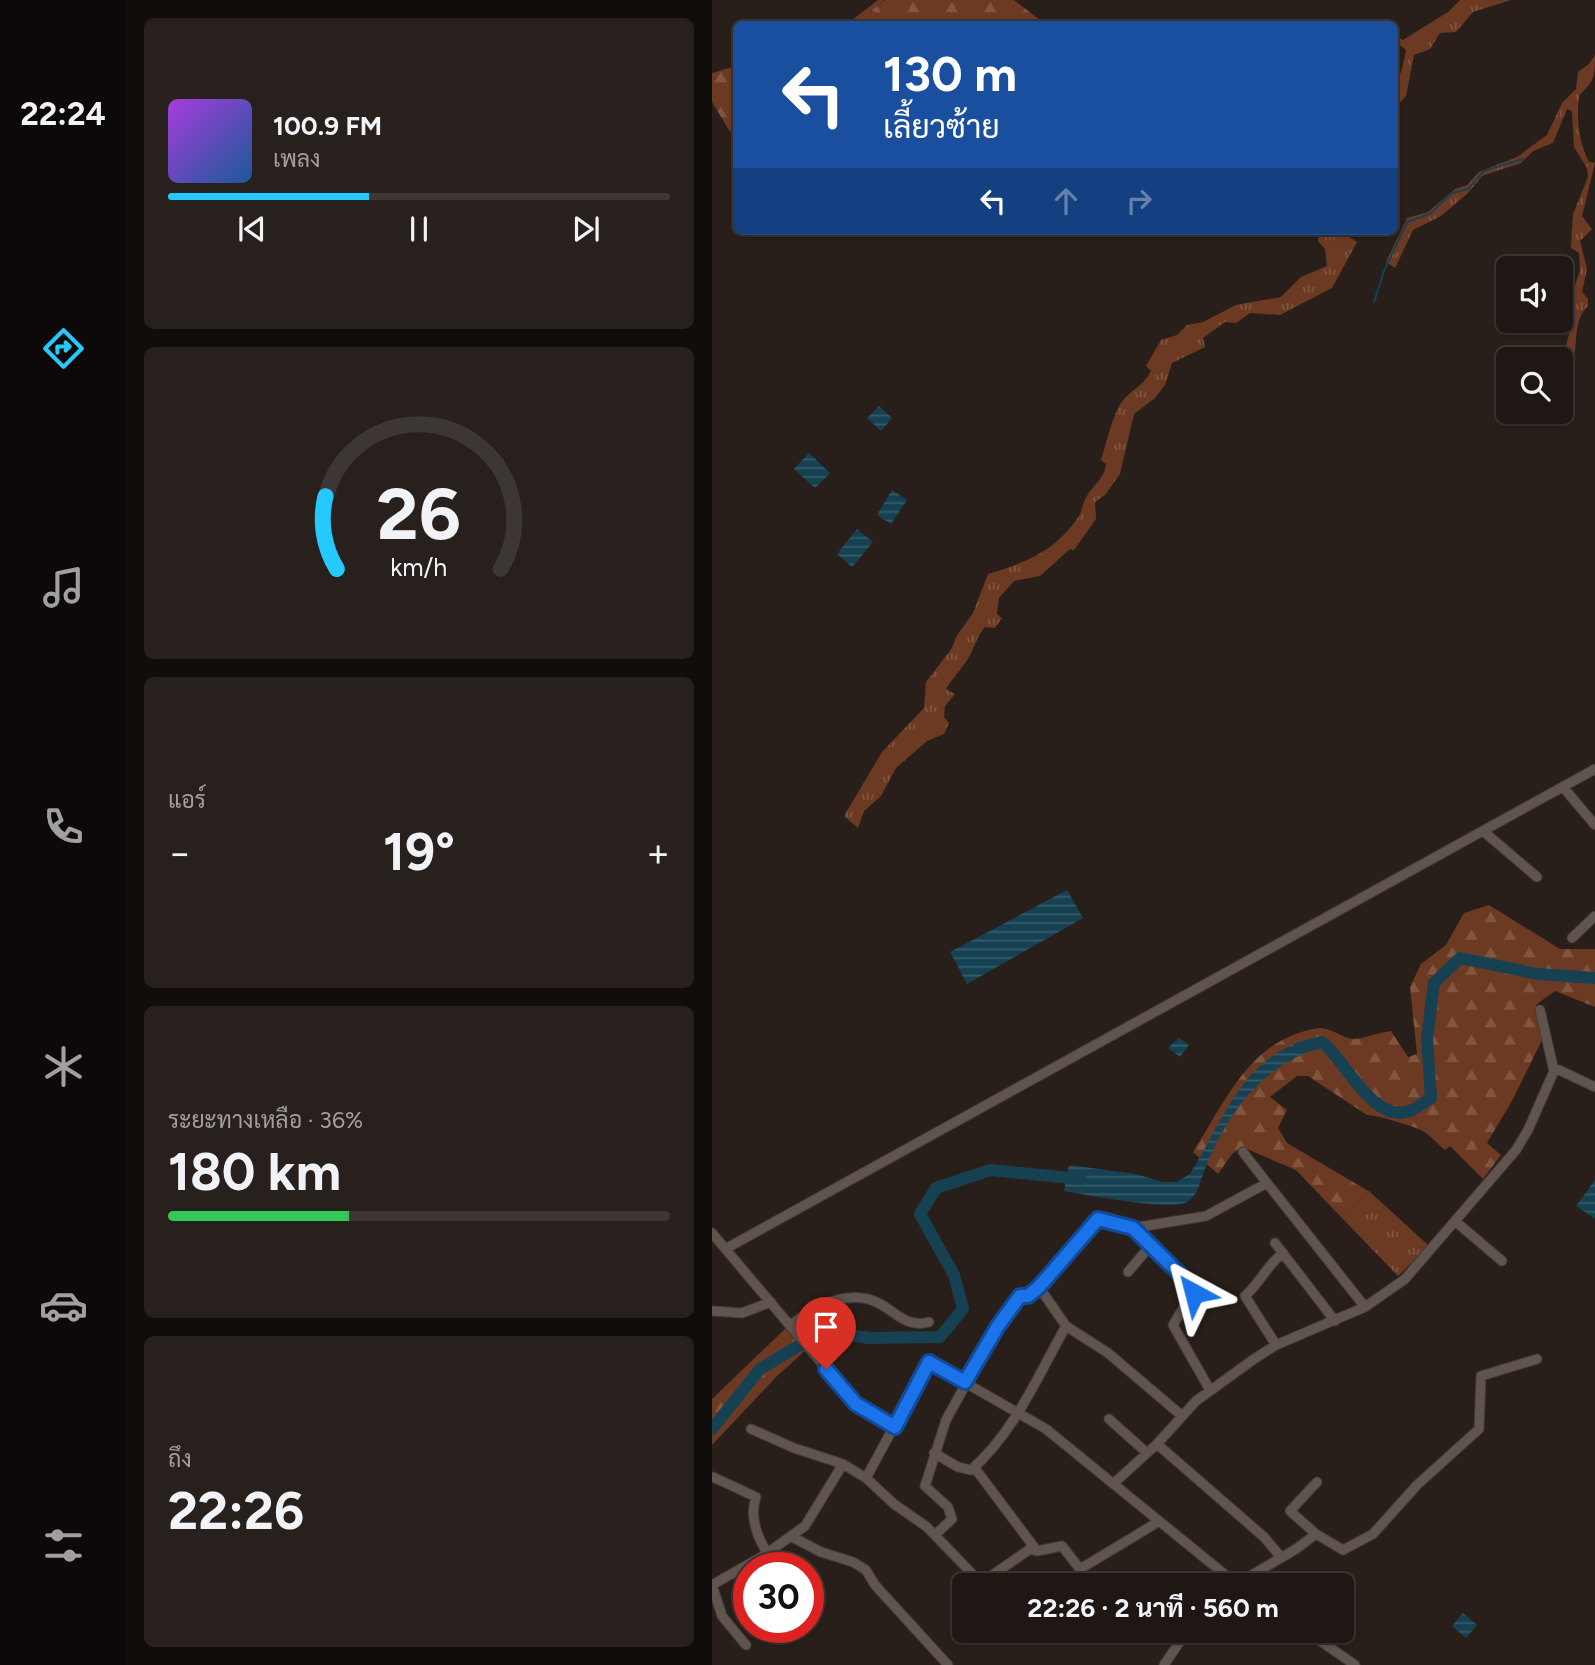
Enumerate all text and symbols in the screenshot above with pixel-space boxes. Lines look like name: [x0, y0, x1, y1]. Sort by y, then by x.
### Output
text: 130 m: [883, 44, 1017, 103]
icon: left: [768, 49, 859, 140]
text: 22:24: [20, 95, 106, 133]
text: เลี้ยวซ้าย: [883, 108, 1000, 146]
text: 100.9 FM: [273, 110, 382, 142]
text: เพลง: [273, 145, 320, 173]
icon: left: [974, 182, 1012, 220]
icon: ahead: [1047, 182, 1085, 220]
icon: right: [1120, 182, 1158, 220]
icon: previous: [233, 210, 271, 248]
icon: pause: [400, 210, 438, 248]
icon: next: [567, 210, 605, 248]
map controls: [1496, 256, 1573, 424]
button: sound: [1496, 256, 1573, 333]
icon: directions: [39, 324, 88, 373]
button: search: [1496, 347, 1573, 424]
text: 26: [377, 471, 461, 558]
text: km/h: [390, 552, 448, 582]
icon: music: [39, 563, 88, 612]
text: แอร์: [168, 786, 206, 814]
icon: phone: [39, 802, 88, 851]
text: 19°: [383, 821, 455, 883]
text: −: [168, 830, 192, 876]
text: +: [646, 830, 670, 876]
icon: climate: [39, 1042, 88, 1091]
text: ระยะทางเหลือ · 36%: [168, 1106, 363, 1134]
text: 180 km: [168, 1141, 341, 1203]
position arrow: [1157, 1256, 1231, 1330]
icon: car: [39, 1281, 88, 1330]
pin: [796, 1297, 856, 1369]
icon: arrive: [807, 1308, 845, 1346]
text: ถึง: [168, 1445, 192, 1473]
text: 22:26: [168, 1480, 304, 1542]
icon: filters: [39, 1521, 88, 1570]
speed limit sign: 30: [733, 1552, 824, 1643]
text: 22:26 · 2 นาที · 560 m: [1027, 1592, 1279, 1624]

